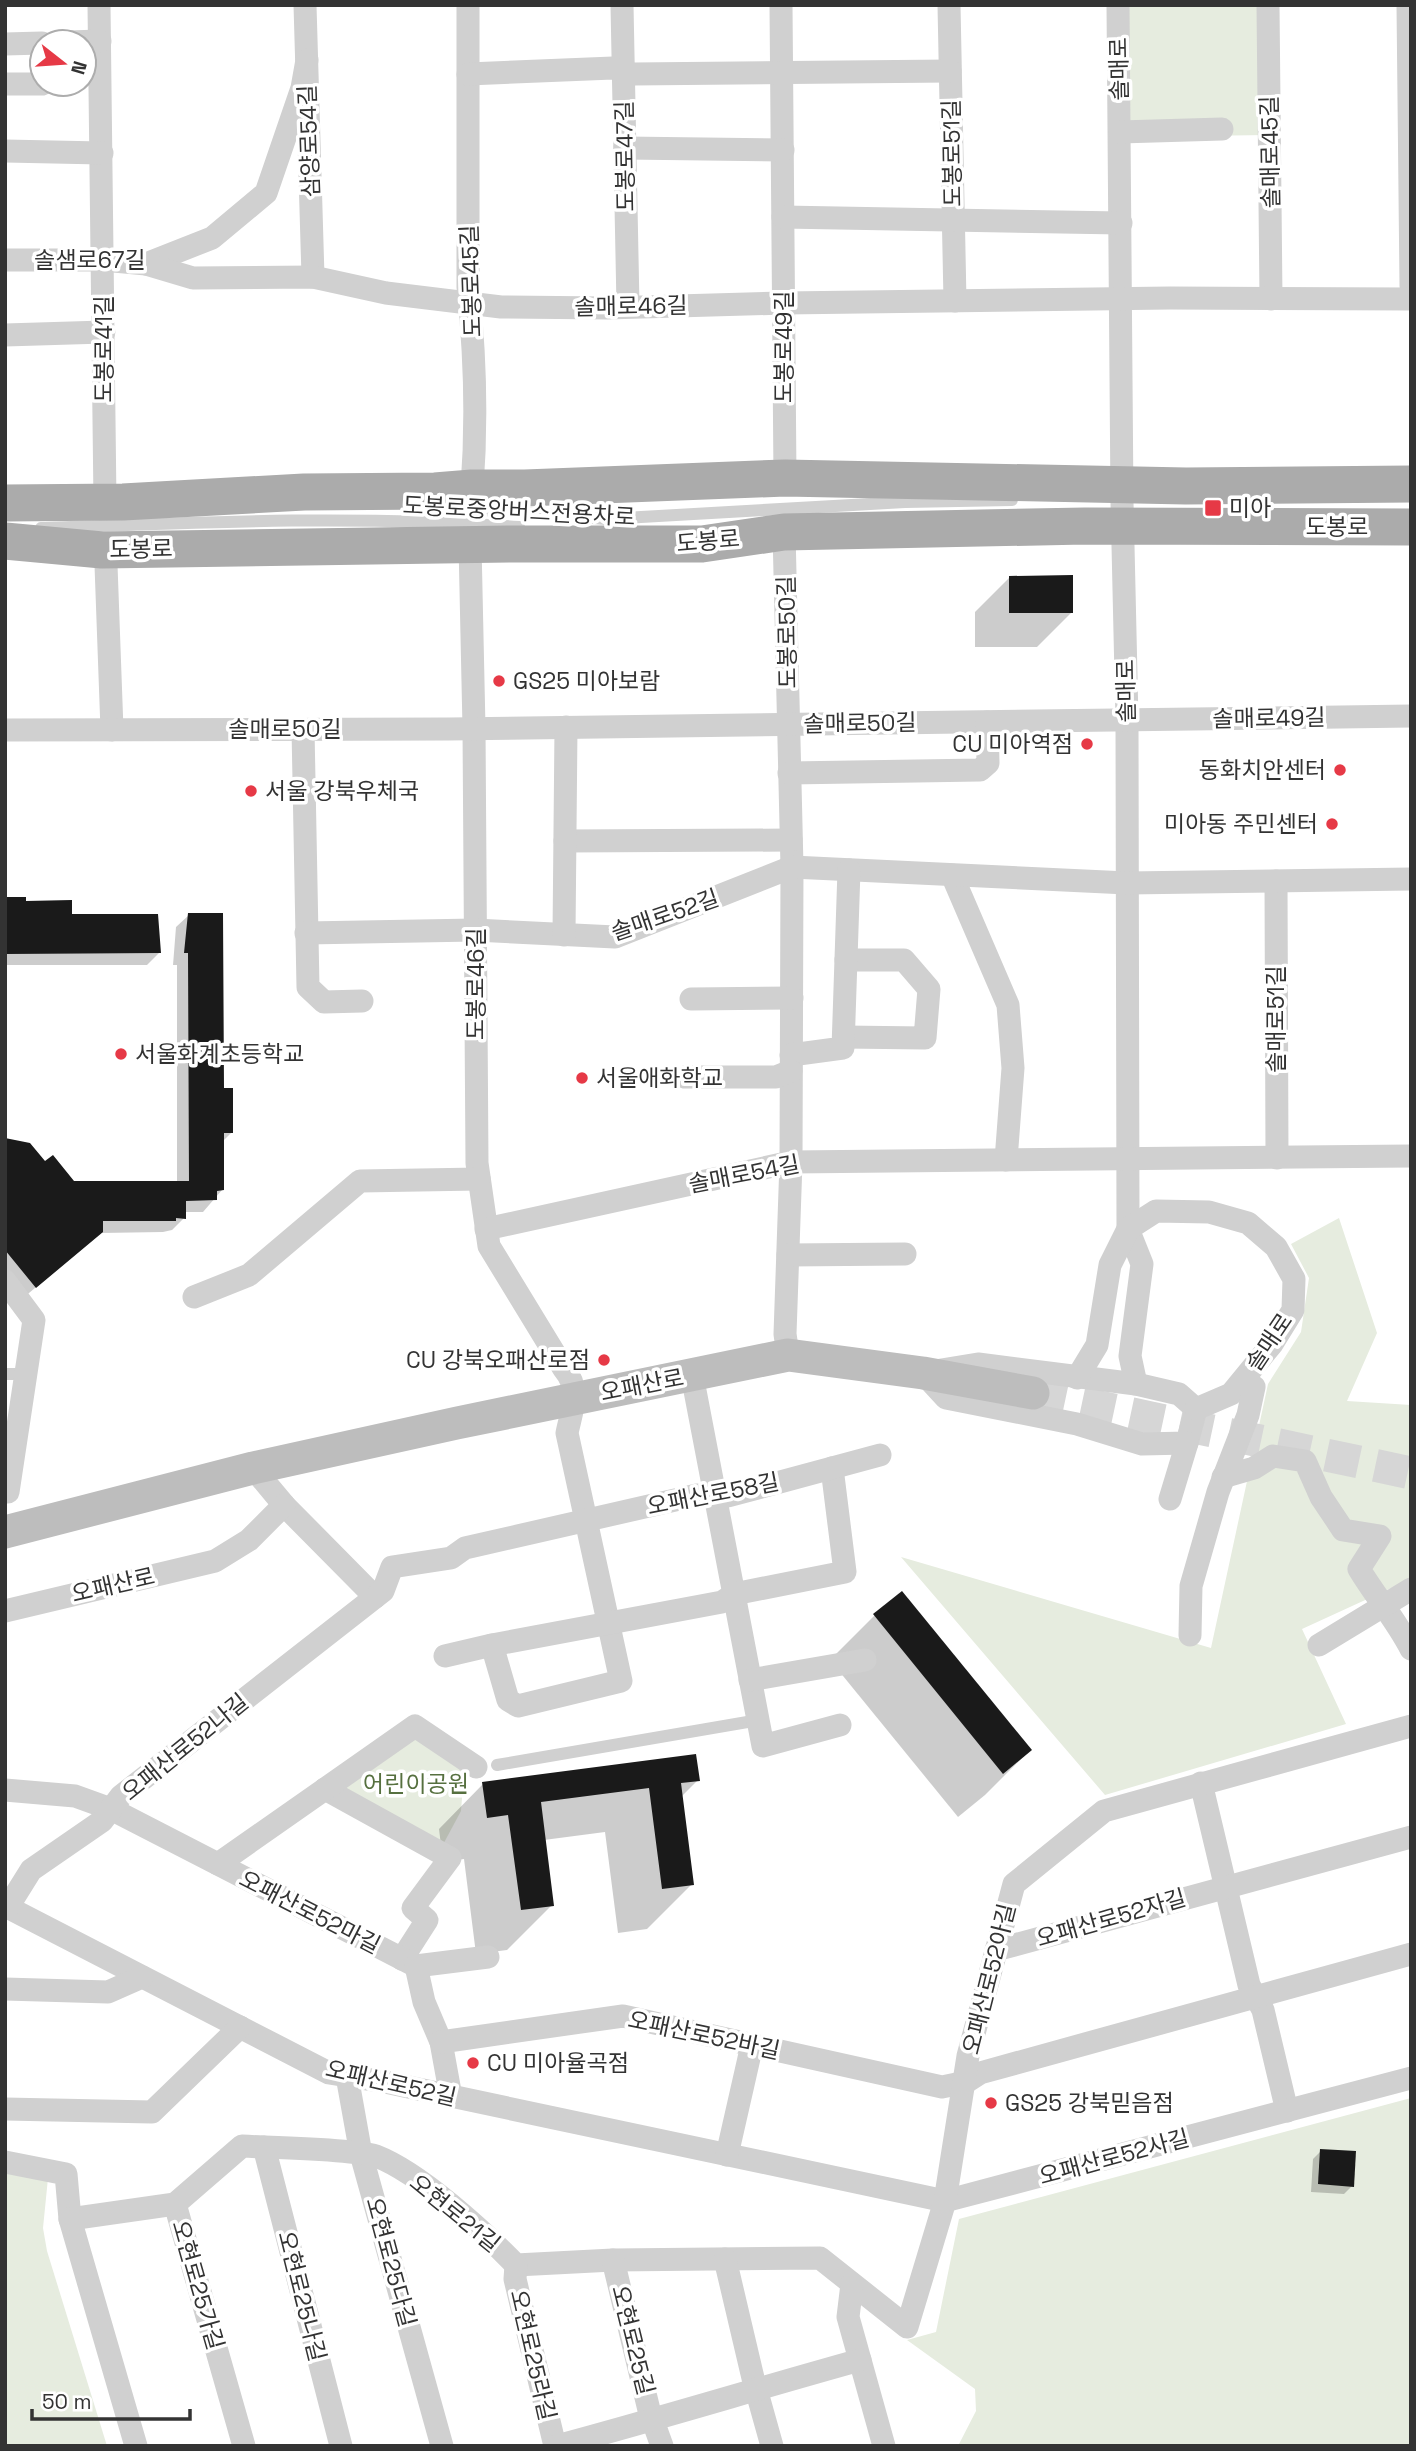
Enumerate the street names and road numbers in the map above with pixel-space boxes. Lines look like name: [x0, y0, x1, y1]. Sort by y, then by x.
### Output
street label: 솔매로: [1103, 37, 1135, 101]
street label: 삼양로54길: [292, 84, 326, 198]
street label: 솔매로45길: [1254, 95, 1286, 209]
street label: 도봉로51길: [936, 99, 968, 207]
street label: 도봉로47길: [609, 100, 641, 212]
street label: 도봉로45길: [454, 224, 488, 338]
street label: 솔샘로67길: [34, 245, 146, 275]
street label: 솔매로46길: [574, 290, 688, 322]
street label: 도봉로49길: [769, 290, 799, 404]
street label: 도봉로41길: [89, 295, 119, 403]
street label: 도봉로중앙버스전용차로: [402, 490, 636, 532]
street label: 도봉로: [1305, 512, 1369, 542]
street label: 도봉로: [675, 523, 741, 559]
street label: 도봉로: [109, 533, 173, 565]
street label: 도봉로50길: [771, 575, 803, 689]
street label: 솔매로: [1110, 659, 1142, 723]
street label: 솔매로49길: [1212, 702, 1326, 734]
street label: 솔매로50길: [803, 707, 917, 739]
street label: 솔매로50길: [228, 714, 342, 744]
street label: 솔매로52길: [607, 883, 723, 947]
street label: 도봉로46길: [461, 927, 491, 1041]
street label: 솔매로51길: [1261, 965, 1291, 1073]
street label: 솔매로54길: [686, 1149, 802, 1199]
street label: 솔매로: [1239, 1307, 1299, 1377]
street label: 오패산로: [598, 1362, 686, 1408]
street label: 오패산로58길: [644, 1467, 782, 1521]
street label: 오패산로: [68, 1561, 158, 1609]
street label: 오패산로52나길: [116, 1687, 254, 1807]
street label: 오패산로52마길: [234, 1864, 386, 1960]
street label: 오패산로52자길: [1033, 1882, 1189, 1954]
street label: 오패산로52아길: [956, 1900, 1022, 2058]
street label: 오패산로52바길: [625, 2004, 783, 2066]
street label: 오패산로52길: [323, 2053, 459, 2113]
street label: 오패산로52사길: [1036, 2123, 1192, 2191]
street label: 오현로21길: [404, 2167, 506, 2259]
street label: 오현로25다길: [359, 2194, 423, 2330]
street label: 오현로25가길: [165, 2217, 231, 2353]
street label: 오현로25나길: [271, 2228, 333, 2364]
street label: 오현로25길: [605, 2282, 661, 2398]
street label: 오현로25라길: [503, 2287, 563, 2423]

